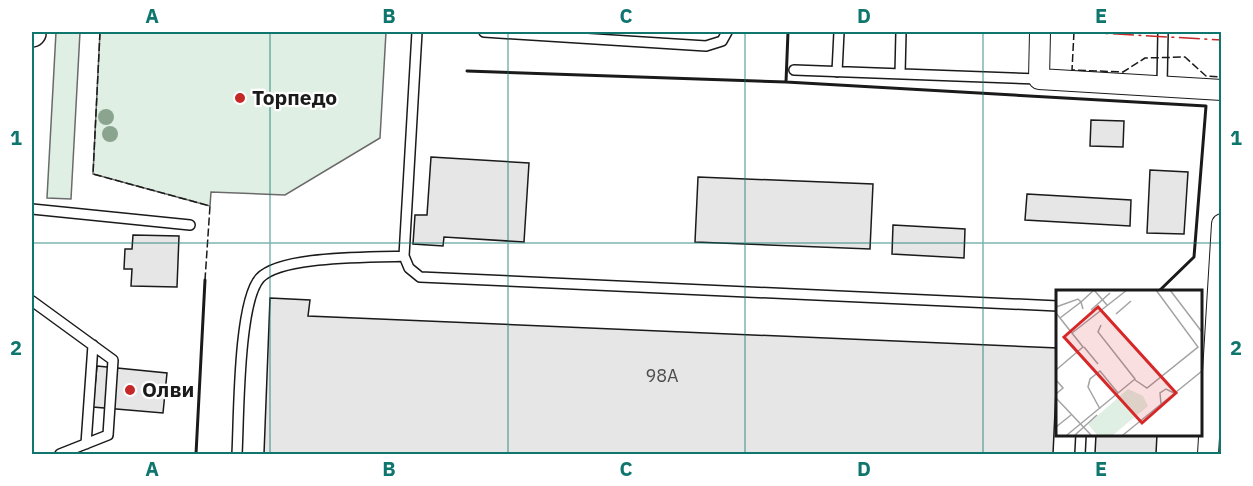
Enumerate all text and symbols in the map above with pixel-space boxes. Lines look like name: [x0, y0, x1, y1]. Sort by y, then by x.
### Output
text: A: [145, 2, 159, 29]
text: B: [382, 2, 396, 29]
text: C: [619, 2, 633, 29]
text: D: [857, 2, 871, 29]
text: E: [1095, 2, 1107, 29]
place label: Торпедо: [252, 83, 337, 111]
marker: Торпедо: [233, 91, 247, 105]
text: 1: [10, 124, 22, 151]
text: 1: [1230, 124, 1242, 151]
inset map: [1056, 290, 1202, 435]
text: 2: [10, 334, 22, 361]
text: 2: [1230, 334, 1242, 361]
house number: 98А: [645, 364, 679, 387]
place label: Олви: [142, 375, 194, 403]
marker: Олви: [123, 383, 137, 397]
text: A: [145, 455, 159, 482]
text: B: [382, 455, 396, 482]
text: C: [619, 455, 633, 482]
text: D: [857, 455, 871, 482]
text: E: [1095, 455, 1107, 482]

